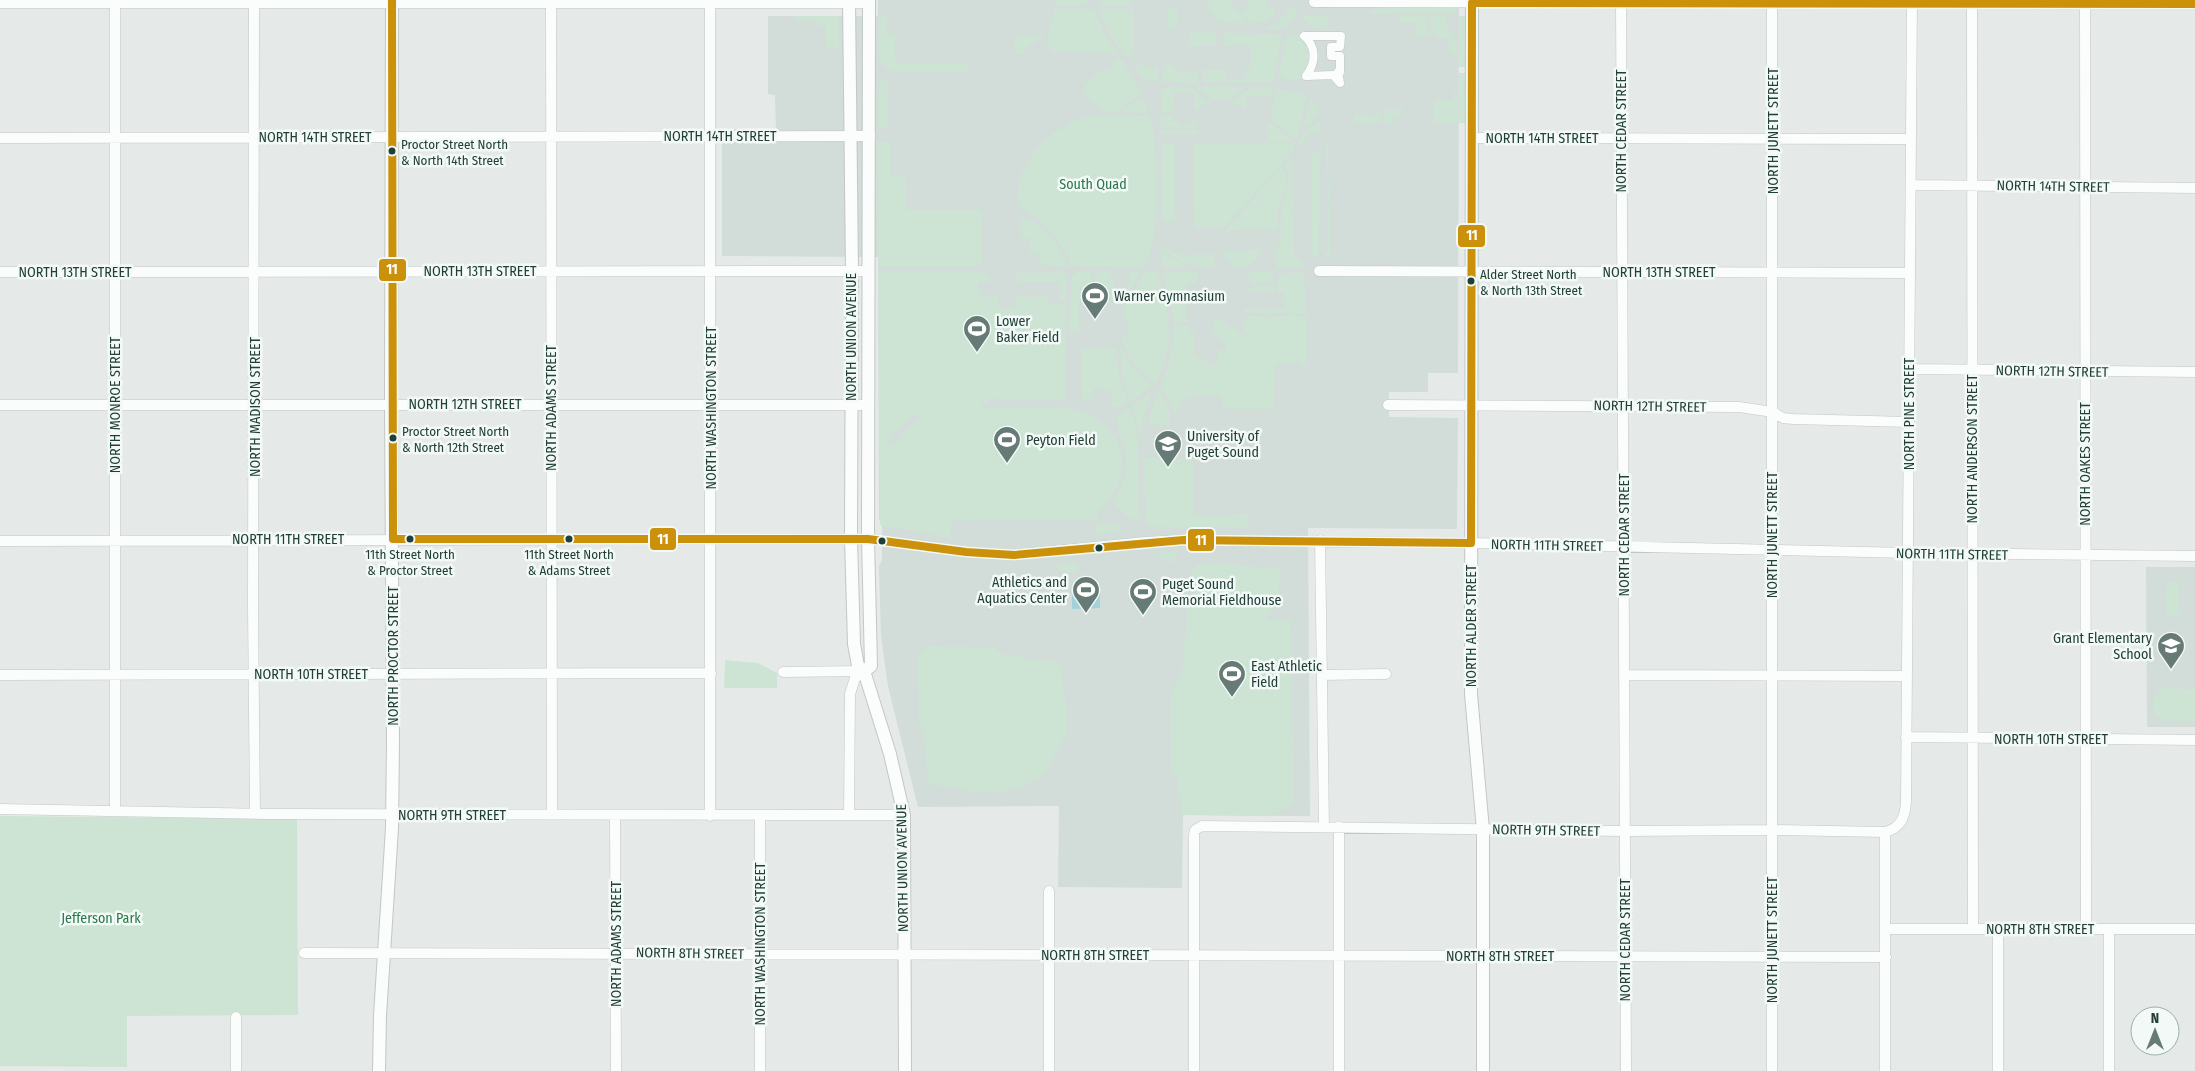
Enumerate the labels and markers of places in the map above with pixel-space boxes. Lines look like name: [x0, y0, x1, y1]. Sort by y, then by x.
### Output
place label: Proctor Street North & North 14th Street: [401, 137, 508, 168]
marker: Proctor Street North & North 14th Street: [387, 146, 397, 156]
place label: Alder Street North & North 13th Street: [1480, 267, 1583, 298]
marker: Alder Street North & North 13th Street: [1466, 276, 1476, 286]
sports icon: Warner Gymnasium: [1080, 281, 1110, 320]
place label: Warner Gymnasium: [1114, 288, 1225, 305]
place label: Lower Baker Field: [996, 313, 1059, 346]
sports icon: Lower Baker Field: [962, 314, 992, 353]
place label: Proctor Street North & North 12th Street: [402, 424, 509, 455]
sports icon: Peyton Field: [992, 425, 1022, 464]
place label: University of Puget Sound: [1187, 428, 1261, 461]
school or university icon: University of Puget Sound: [1153, 429, 1183, 468]
place label: Peyton Field: [1026, 432, 1096, 449]
marker: Proctor Street North & North 12th Street: [388, 433, 398, 443]
marker: 11th Street North & Proctor Street: [405, 534, 415, 544]
marker: 11th Street North & Adams Street: [564, 534, 574, 544]
unlabelled marker: [877, 536, 887, 546]
unlabelled marker: [1094, 543, 1104, 553]
place label: 11th Street North & Proctor Street: [365, 547, 455, 578]
place label: 11th Street North & Adams Street: [524, 547, 614, 578]
place label: Athletics and Aquatics Center: [977, 574, 1067, 607]
sports icon: Athletics and Aquatics Center: [1071, 575, 1101, 614]
place label: Puget Sound Memorial Fieldhouse: [1162, 576, 1281, 609]
sports icon: Puget Sound Memorial Fieldhouse: [1128, 577, 1158, 616]
place label: Grant Elementary School: [2053, 630, 2153, 663]
school or university icon: Grant Elementary School: [2156, 631, 2186, 670]
place label: East Athletic Field: [1251, 658, 1322, 691]
sports icon: East Athletic Field: [1217, 659, 1247, 698]

